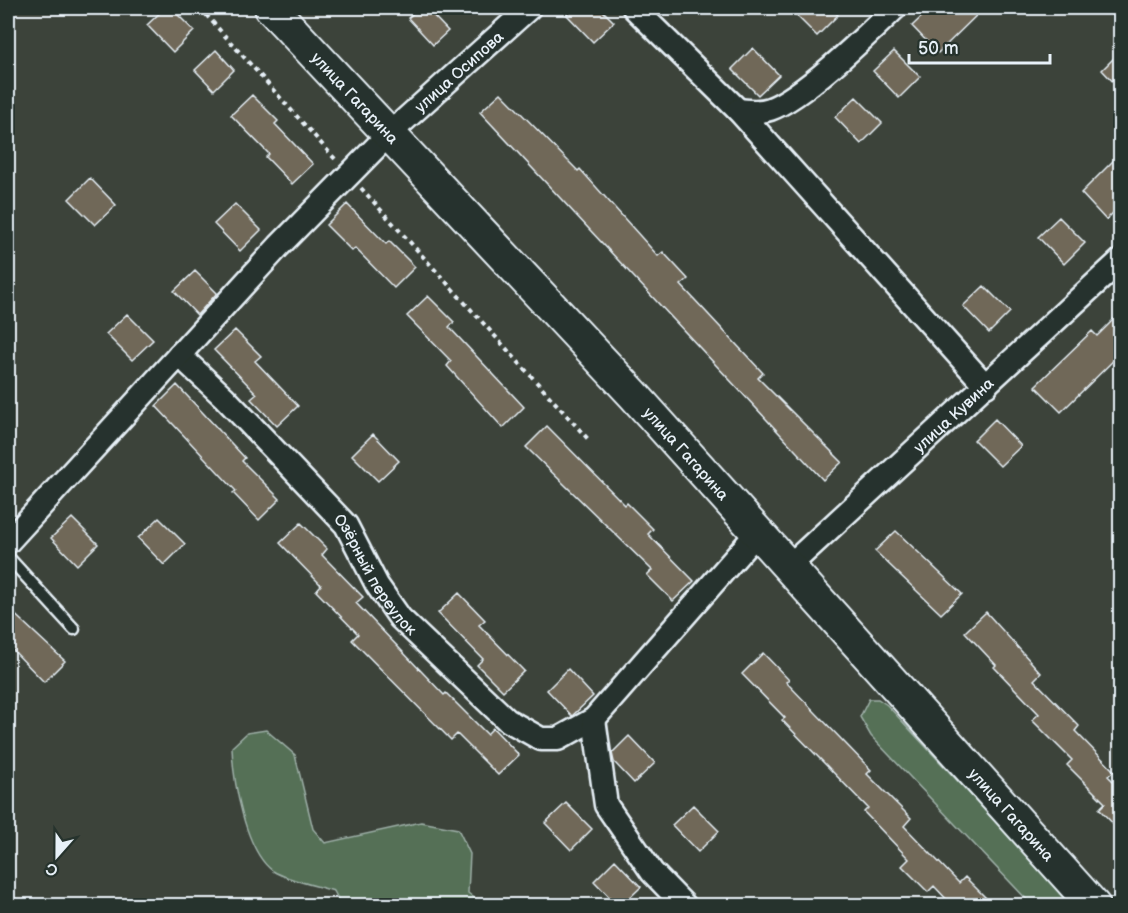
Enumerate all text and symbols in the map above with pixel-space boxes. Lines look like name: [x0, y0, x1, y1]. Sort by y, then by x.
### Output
street label: улица Осипова: [412, 27, 508, 117]
scale bar: [909, 27, 1050, 65]
text: 50 m: [918, 38, 959, 59]
street label: улица Гагарина: [306, 49, 402, 149]
street label: улица Кувина: [910, 374, 999, 458]
street label: улица Гагарина: [638, 404, 732, 505]
street label: Озёрный переулок: [329, 510, 420, 640]
street label: улица Гагарина: [964, 765, 1058, 866]
north arrow: [27, 826, 87, 886]
text: С: [44, 858, 61, 879]

